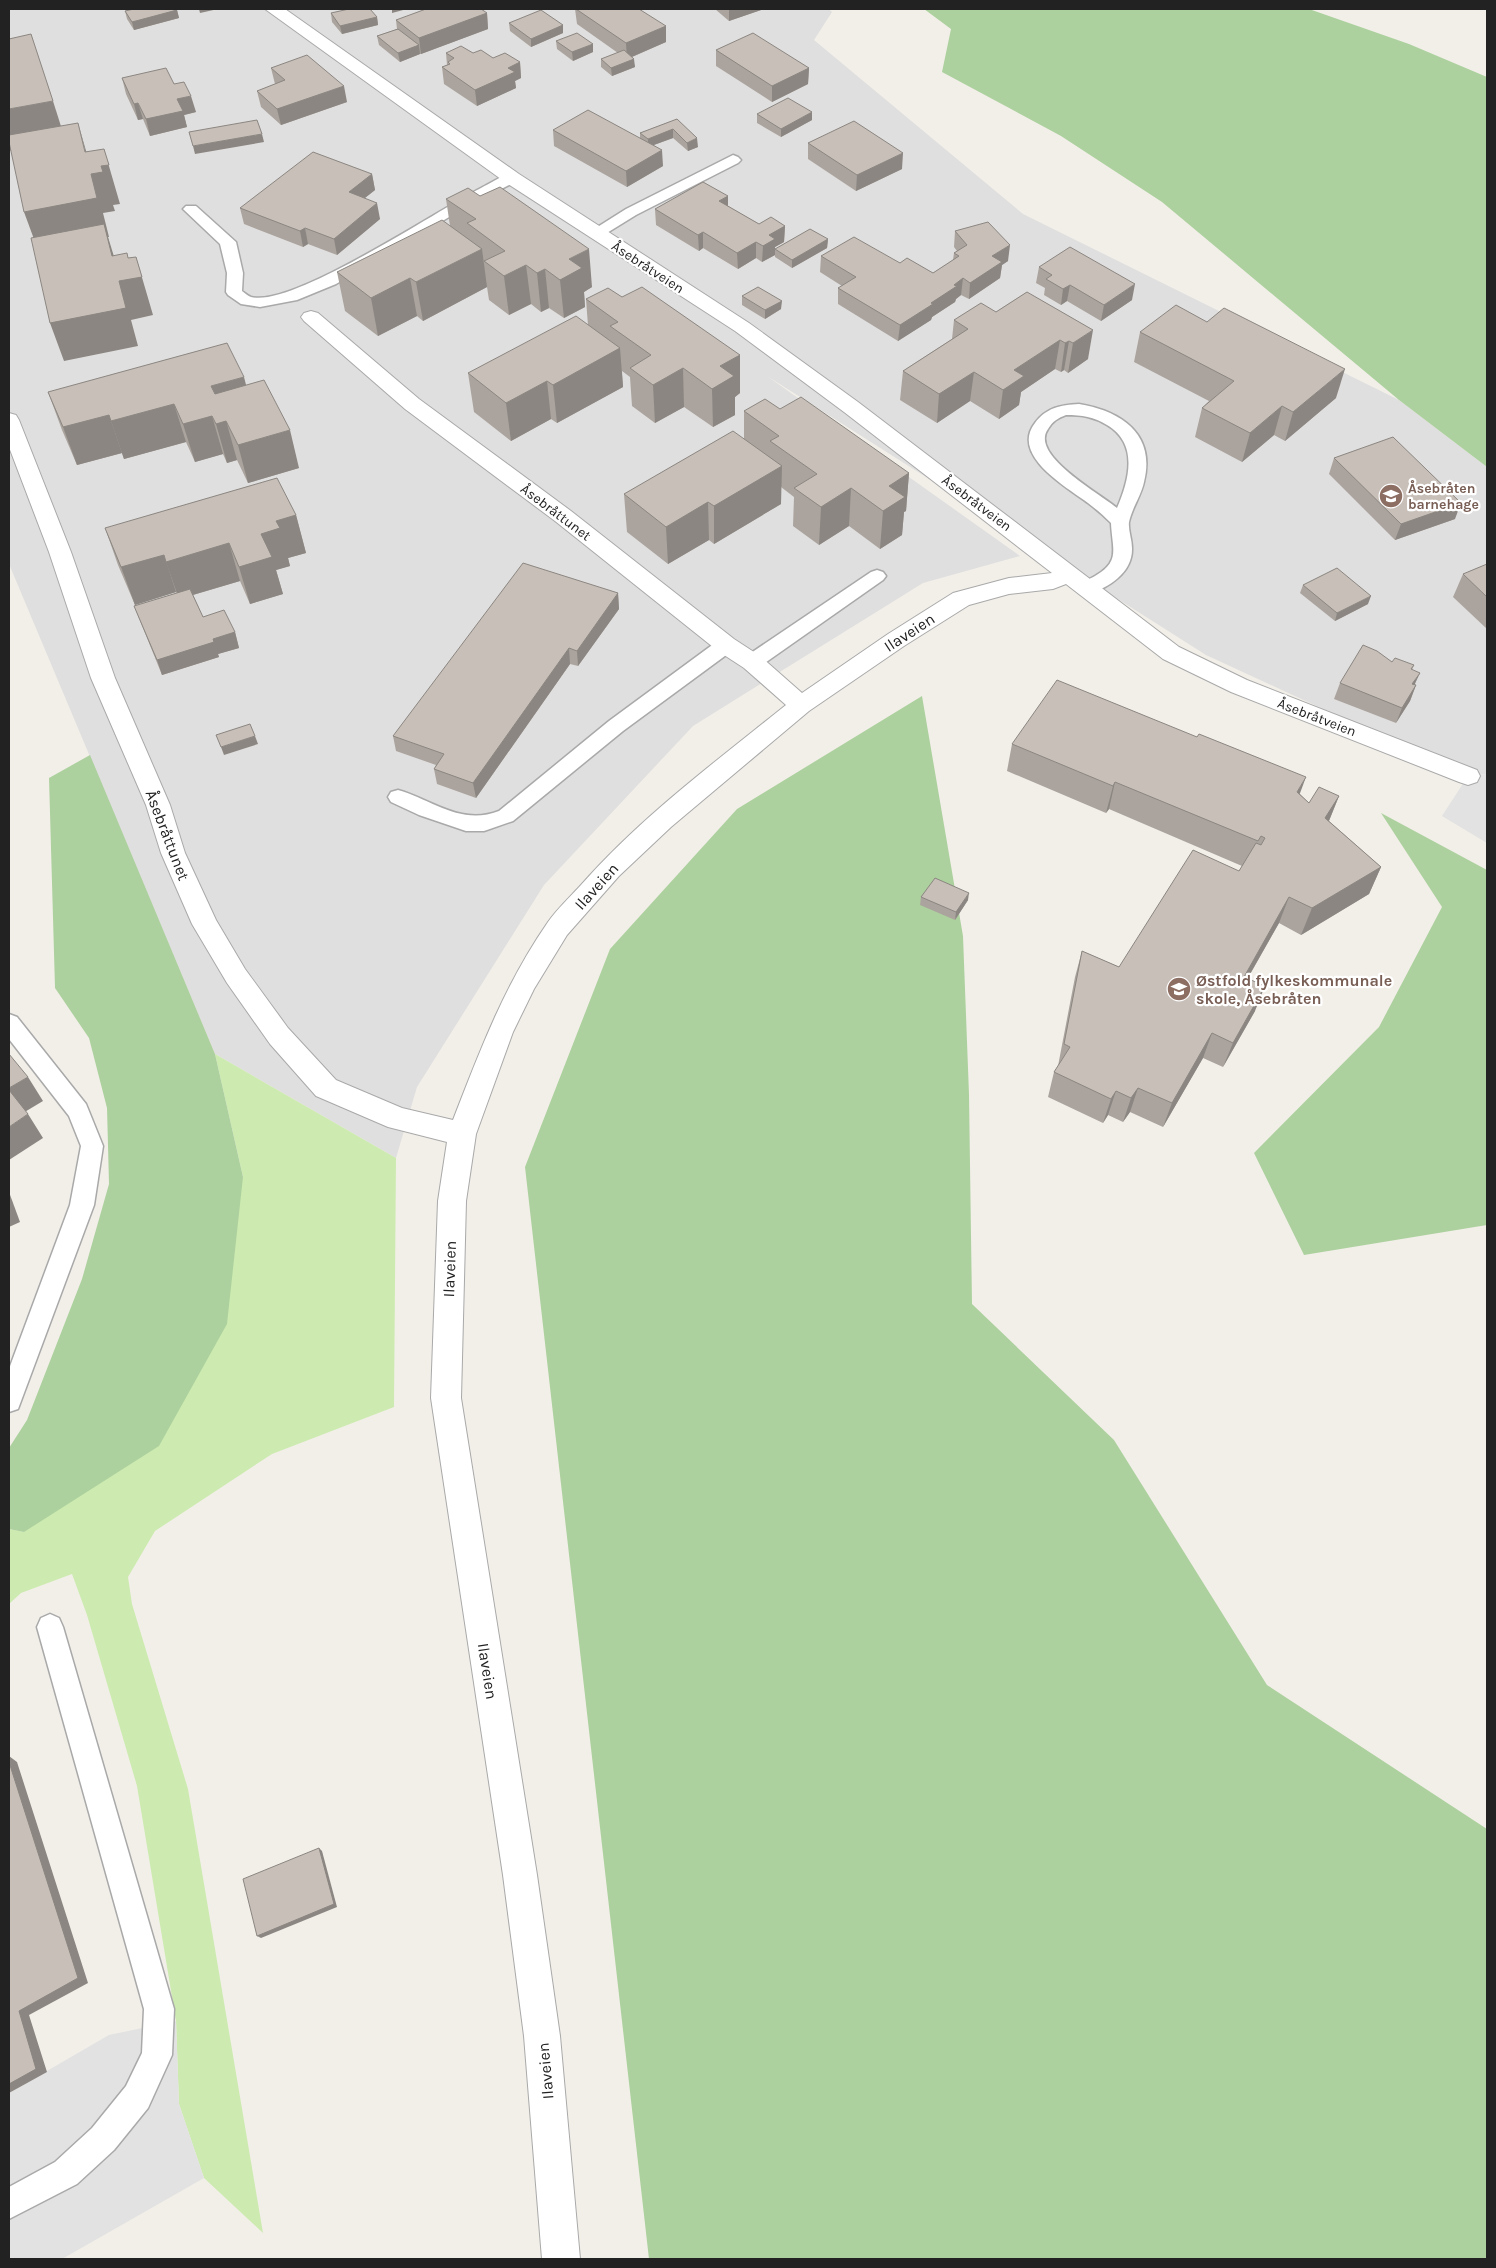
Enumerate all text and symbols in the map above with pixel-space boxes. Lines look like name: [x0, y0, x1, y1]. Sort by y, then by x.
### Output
street label: Åsebråtveien: [608, 238, 687, 297]
street label: Åsebråtveien: [938, 472, 1015, 535]
street label: Åsebråttunet: [517, 480, 594, 544]
place label: Åsebråten barnehage: [1408, 480, 1479, 513]
school or university icon: Åsebråten barnehage: [1378, 483, 1404, 509]
street label: Ilaveien: [880, 609, 938, 656]
street label: Åsebråtveien: [1275, 695, 1359, 740]
street label: Åsebråttunet: [142, 787, 194, 883]
street label: Ilaveien: [570, 859, 622, 914]
place label: Østfold fylkeskommunale skole, Åsebråten: [1196, 971, 1392, 1008]
school or university icon: Østfold fylkeskommunale skole, Åsebråten: [1166, 976, 1192, 1002]
street label: Ilaveien: [439, 1240, 460, 1298]
street label: Ilaveien: [474, 1642, 501, 1701]
street label: Ilaveien: [534, 2042, 557, 2100]

